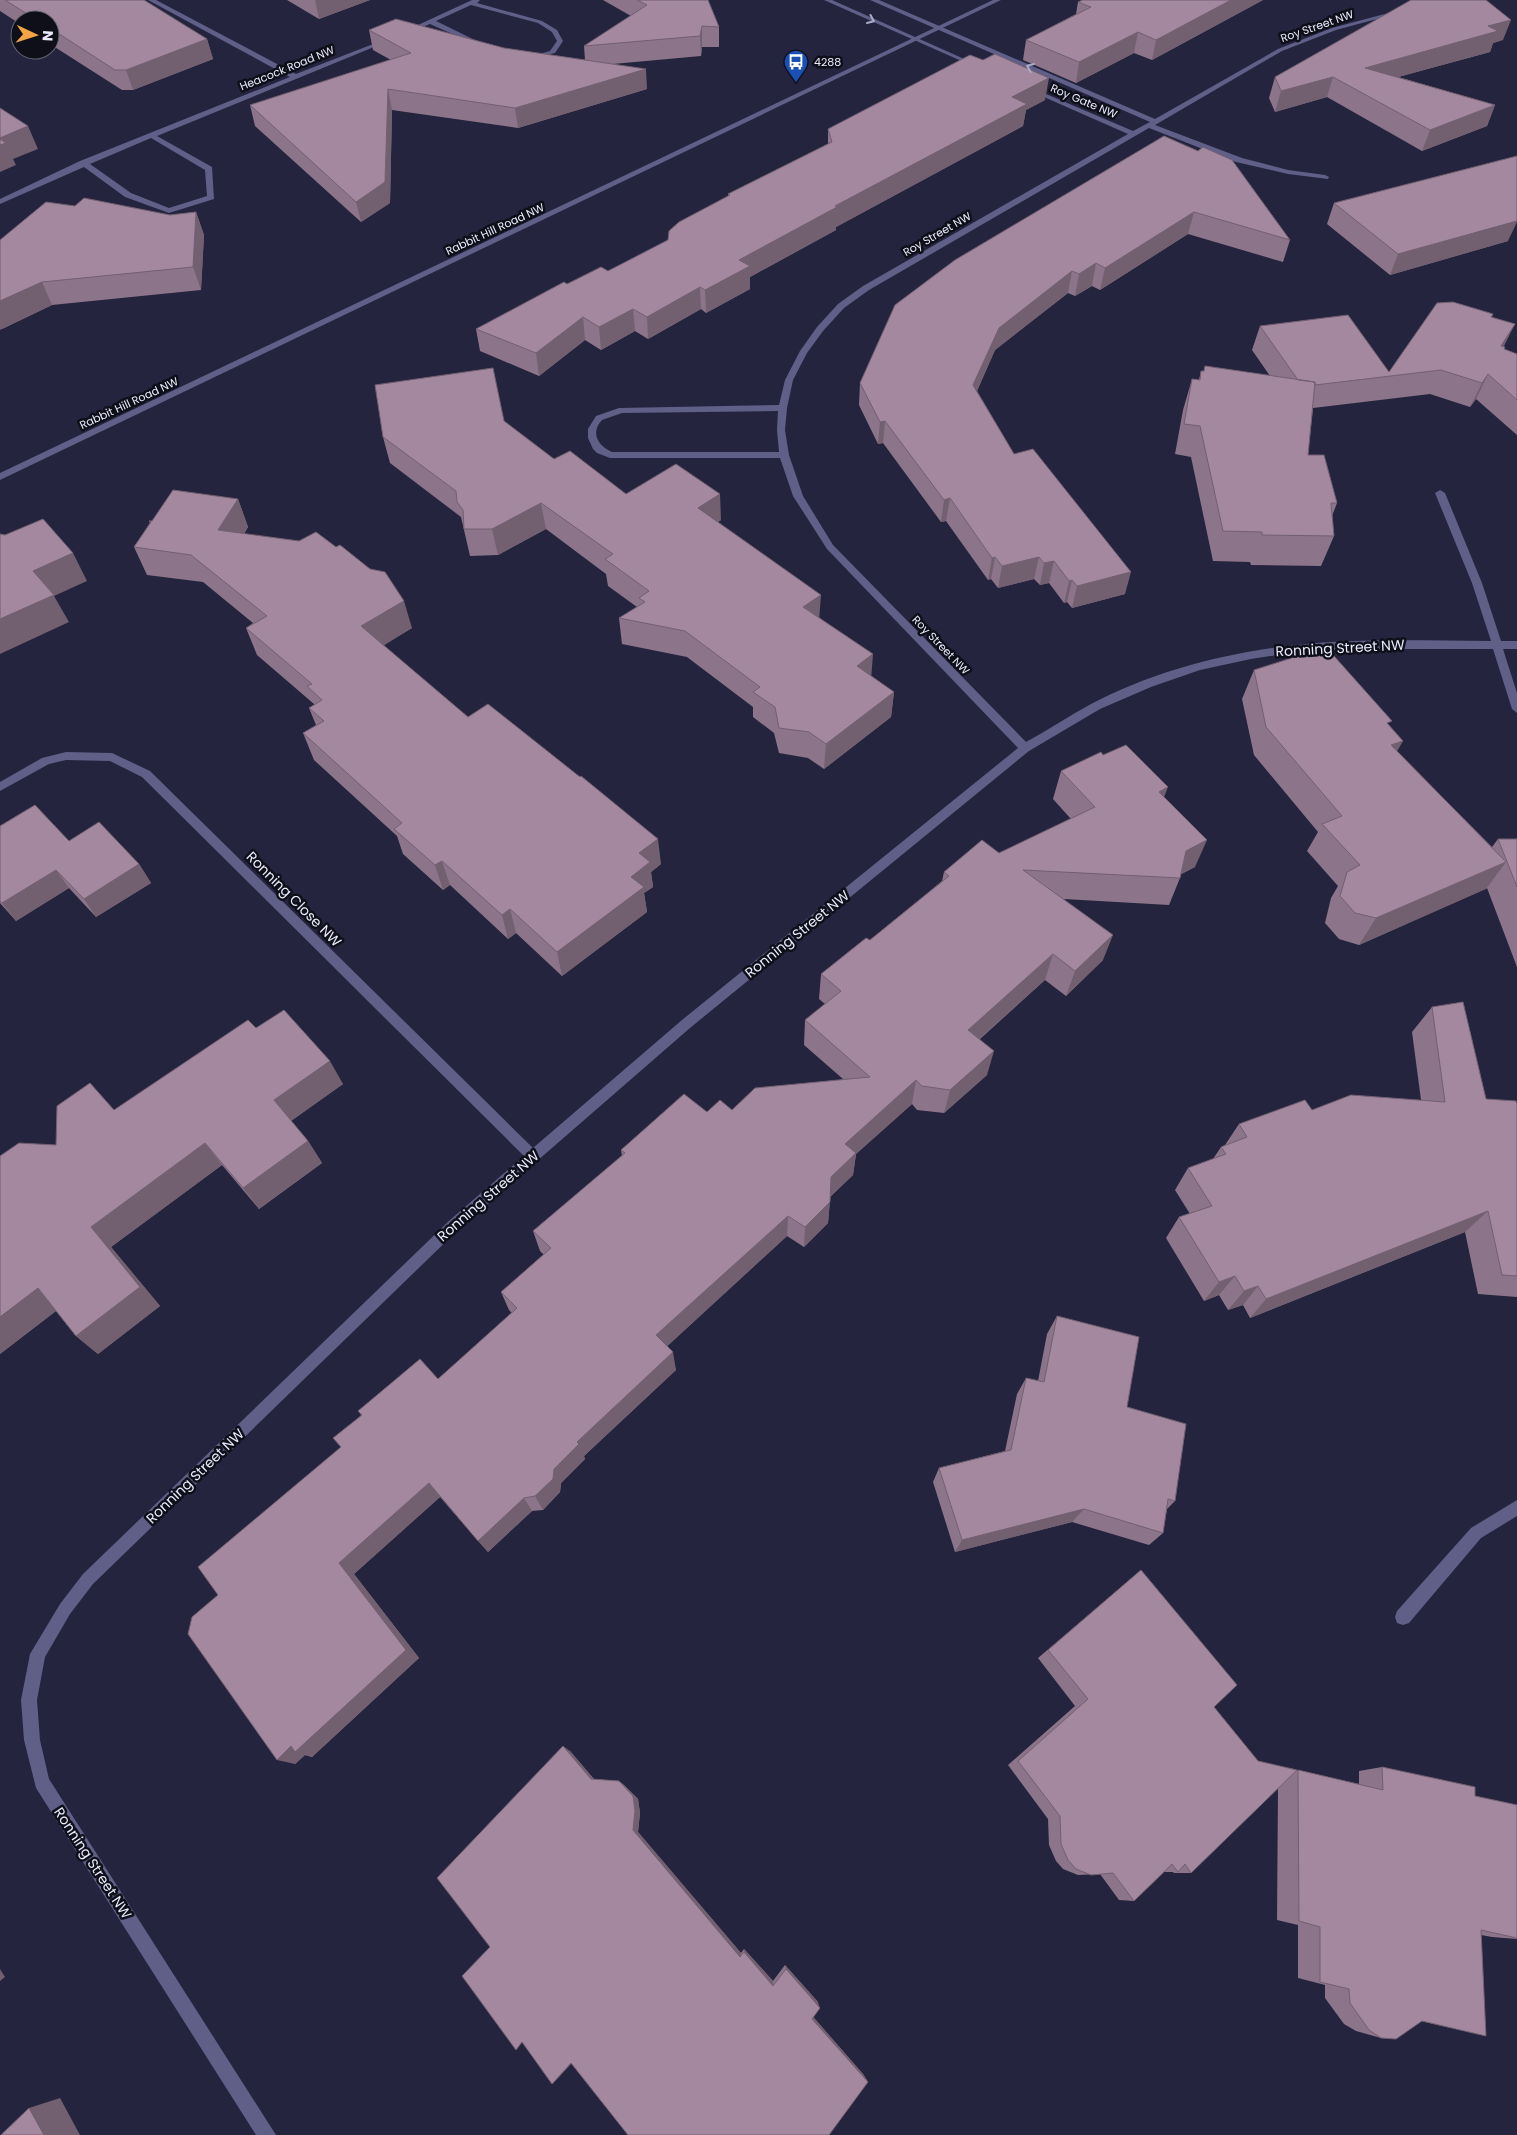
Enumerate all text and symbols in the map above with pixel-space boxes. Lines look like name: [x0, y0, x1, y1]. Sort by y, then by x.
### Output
street label: Roy Street NW: [1278, 6, 1356, 46]
north arrow: [10, 10, 60, 60]
one-way arrow: [866, 14, 875, 24]
text: N: [38, 30, 58, 42]
street label: Heacock Road NW: [237, 42, 337, 94]
bus stop icon: 4288: [783, 49, 809, 83]
place label: 4288: [814, 54, 841, 70]
one-way arrow: [1026, 63, 1035, 74]
street label: Roy Gate NW: [1048, 80, 1120, 122]
street label: Rabbit Hill Road NW: [443, 199, 547, 259]
street label: Roy Street NW: [900, 208, 974, 260]
street label: Rabbit Hill Road NW: [77, 373, 181, 433]
street label: Roy Street NW: [909, 612, 973, 678]
street label: Ronning Street NW: [1275, 635, 1405, 661]
street label: Ronning Close NW: [242, 847, 346, 951]
street label: Ronning Street NW: [740, 885, 854, 982]
street label: Ronning Street NW: [433, 1146, 544, 1246]
street label: Ronning Street NW: [142, 1424, 249, 1528]
street label: Ronning Street NW: [49, 1803, 137, 1923]

